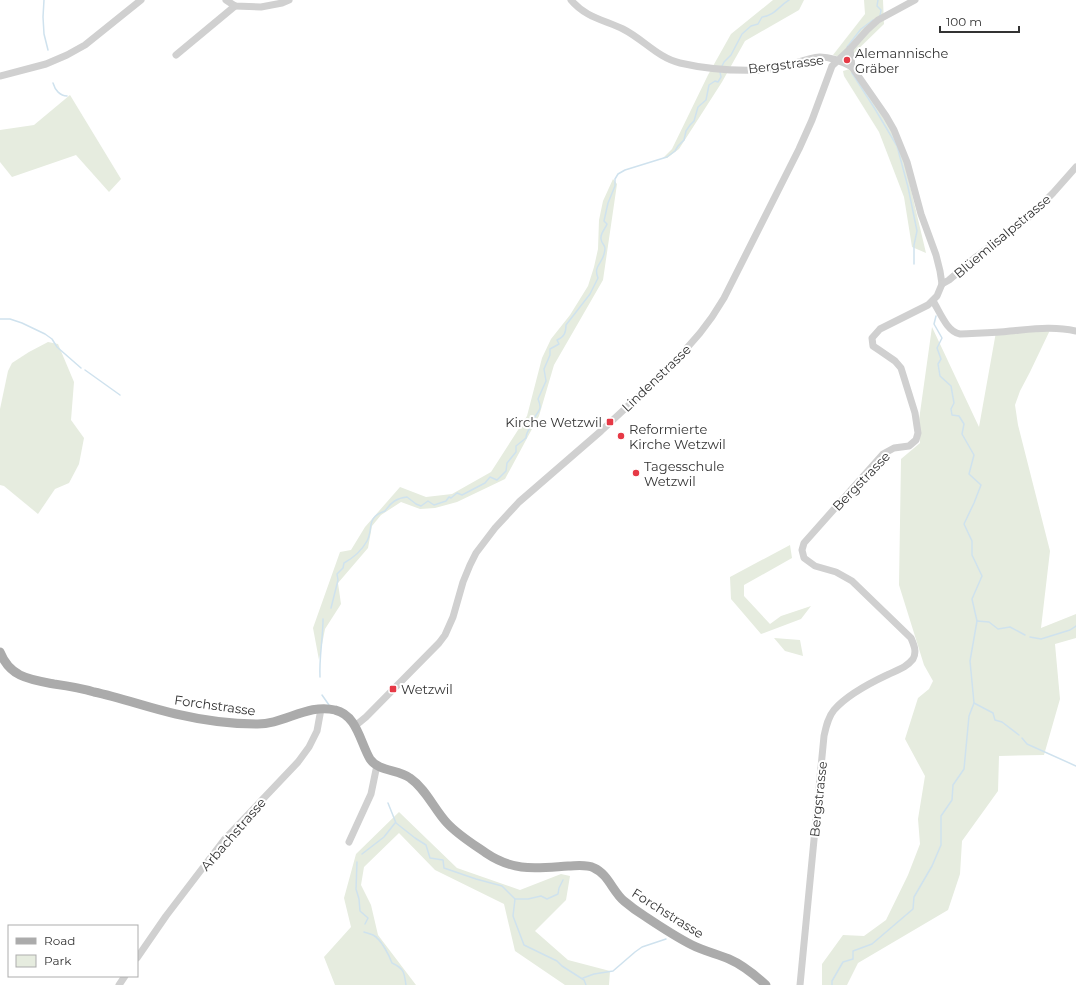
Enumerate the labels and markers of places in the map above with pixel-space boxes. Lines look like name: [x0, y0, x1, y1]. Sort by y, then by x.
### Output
place label: Alemannische Gräber: [855, 45, 949, 76]
marker: Alemannische Gräber: [842, 55, 852, 65]
place label: Kirche Wetzwil: [505, 414, 602, 430]
marker: Kirche Wetzwil: [605, 417, 615, 427]
place label: Reformierte Kirche Wetzwil: [629, 421, 726, 452]
marker: Reformierte Kirche Wetzwil: [616, 431, 626, 441]
place label: Tagesschule Wetzwil: [644, 458, 724, 489]
marker: Tagesschule Wetzwil: [631, 468, 641, 478]
place label: Wetzwil: [401, 681, 453, 697]
marker: Wetzwil: [388, 684, 398, 694]

